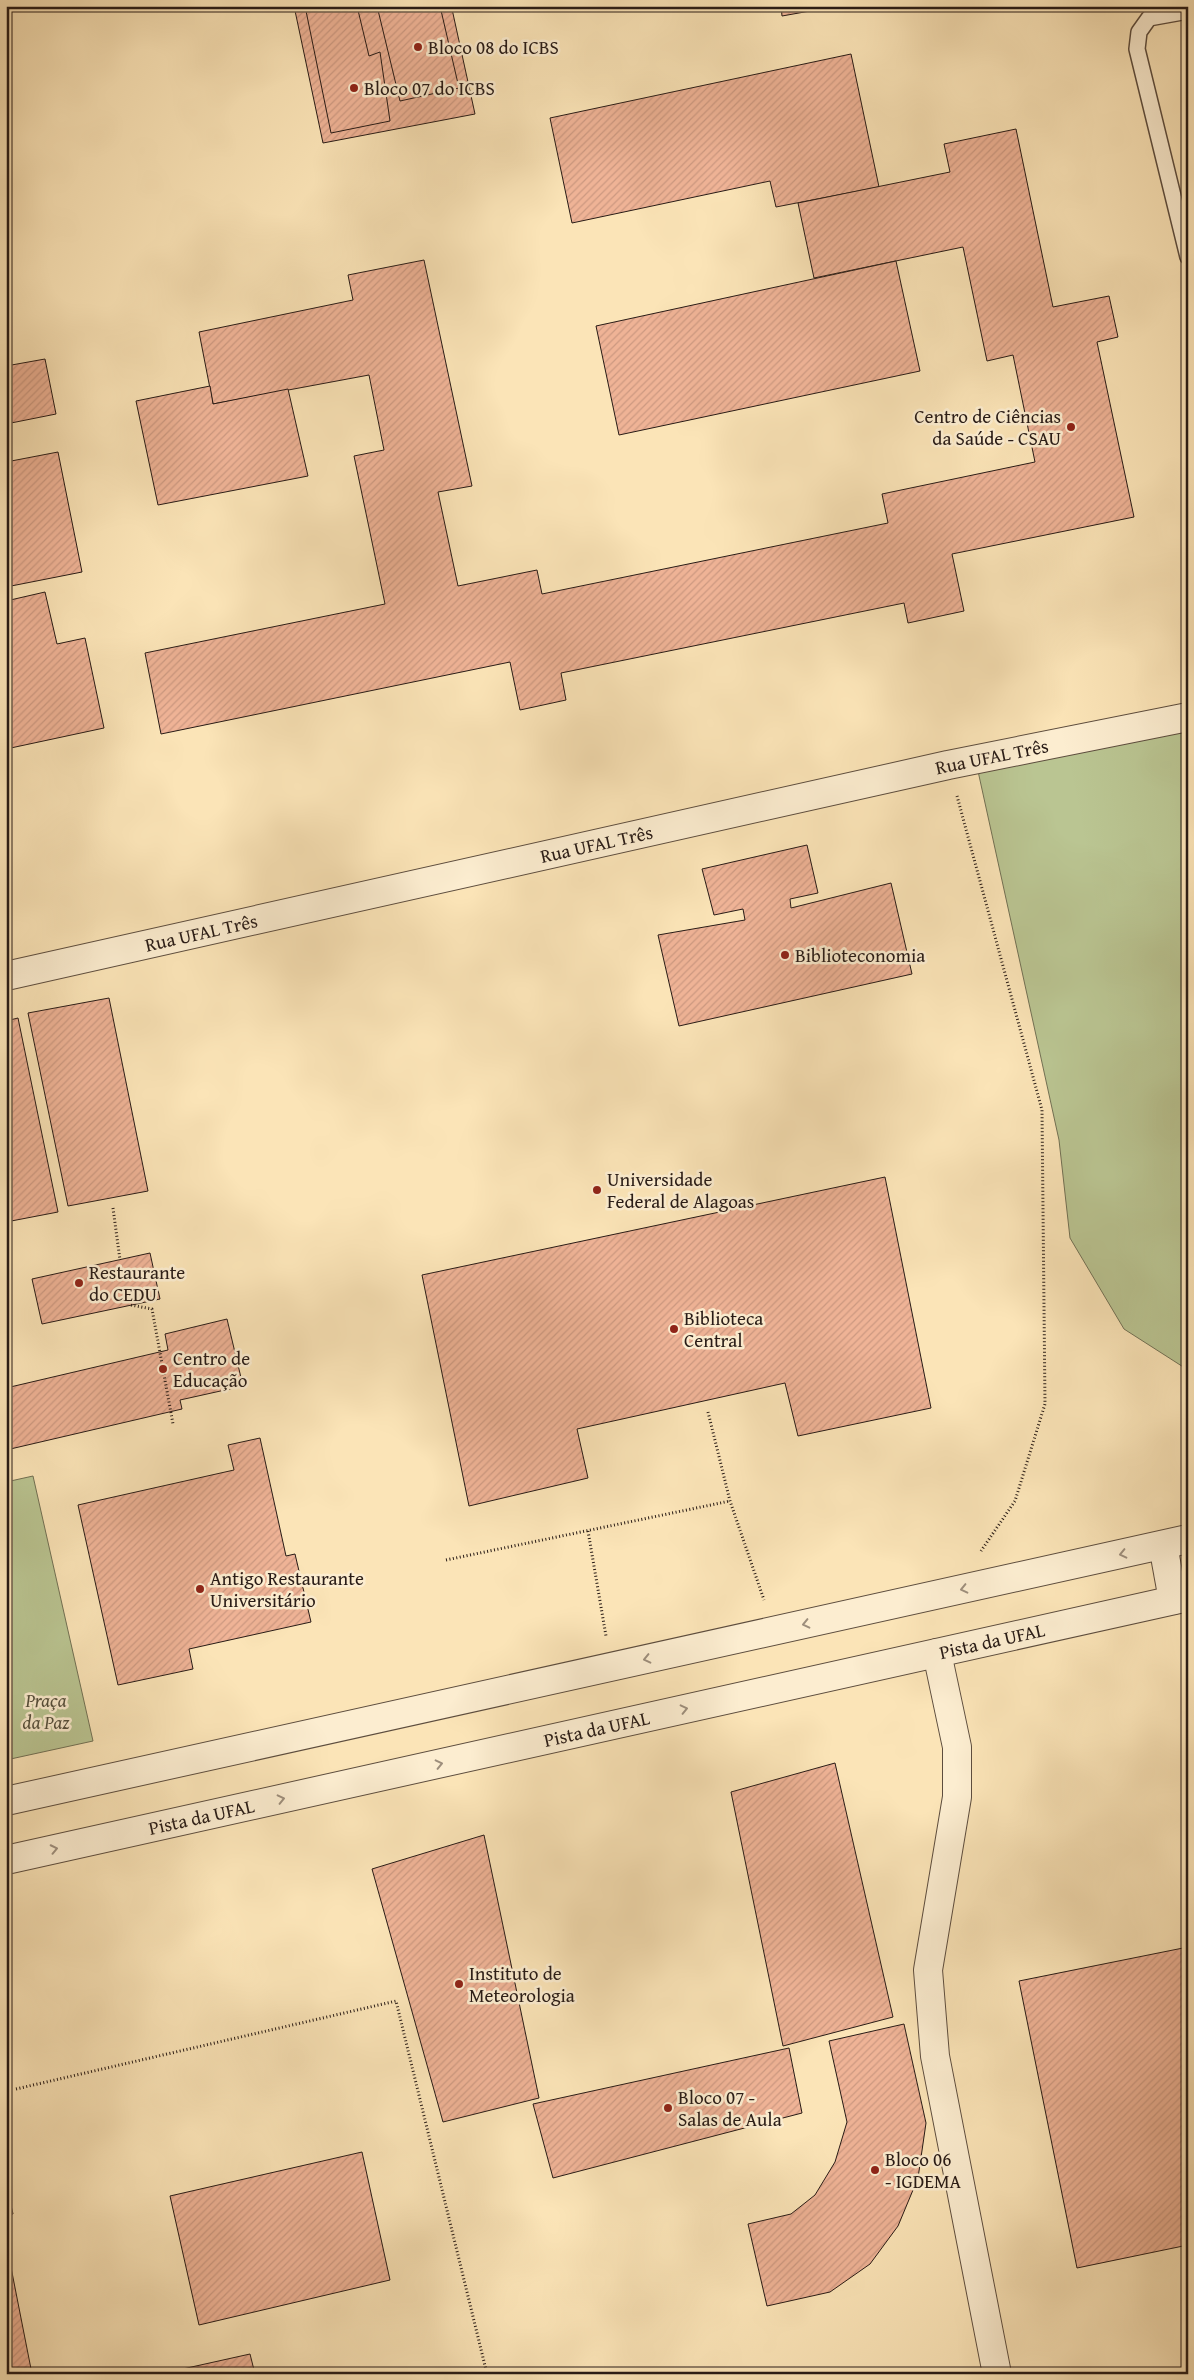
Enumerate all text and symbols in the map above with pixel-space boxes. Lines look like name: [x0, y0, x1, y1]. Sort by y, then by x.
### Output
place label: Bloco 08 do ICBS: [428, 33, 559, 61]
marker: Bloco 08 do ICBS: [412, 41, 424, 53]
place label: Bloco 07 do ICBS: [364, 74, 495, 102]
marker: Bloco 07 do ICBS: [348, 82, 360, 94]
place label: Centro de Ciências da Saúde - CSAU: [914, 402, 1061, 452]
marker: Centro de Ciências da Saúde - CSAU: [1065, 421, 1077, 433]
street label: Rua UFAL Três: [933, 731, 1051, 781]
street label: Rua UFAL Três: [537, 818, 655, 870]
street label: Rua UFAL Três: [142, 906, 260, 958]
place label: Biblioteconomia: [795, 941, 925, 969]
marker: Biblioteconomia: [779, 949, 791, 961]
place label: Universidade Federal de Alagoas: [607, 1165, 754, 1215]
marker: Universidade Federal de Alagoas: [591, 1184, 603, 1196]
place label: Restaurante do CEDU: [89, 1258, 185, 1308]
marker: Restaurante do CEDU: [73, 1277, 85, 1289]
place label: Biblioteca Central: [684, 1304, 763, 1354]
marker: Biblioteca Central: [668, 1323, 680, 1335]
place label: Centro de Educação: [173, 1344, 250, 1394]
marker: Centro de Educação: [157, 1363, 169, 1375]
one-way arrow: [1119, 1548, 1128, 1559]
place label: Antigo Restaurante Universitário: [210, 1564, 364, 1614]
marker: Antigo Restaurante Universitário: [194, 1583, 206, 1595]
one-way arrow: [960, 1583, 969, 1594]
street label: Pista da UFAL: [936, 1615, 1047, 1666]
one-way arrow: [801, 1618, 810, 1629]
one-way arrow: [643, 1653, 652, 1664]
park label: Praça da Paz: [23, 1686, 70, 1736]
street label: Pista da UFAL: [541, 1703, 652, 1754]
one-way arrow: [679, 1705, 688, 1715]
one-way arrow: [435, 1759, 444, 1769]
street label: Pista da UFAL: [146, 1791, 257, 1842]
one-way arrow: [276, 1794, 285, 1805]
one-way arrow: [49, 1844, 58, 1855]
place label: Instituto de Meteorologia: [469, 1959, 575, 2009]
marker: Instituto de Meteorologia: [453, 1978, 465, 1990]
place label: Bloco 07 - Salas de Aula: [678, 2083, 782, 2133]
marker: Bloco 07 - Salas de Aula: [662, 2102, 674, 2114]
place label: Bloco 06 - IGDEMA: [885, 2145, 961, 2195]
marker: Bloco 06 - IGDEMA: [869, 2164, 881, 2176]

